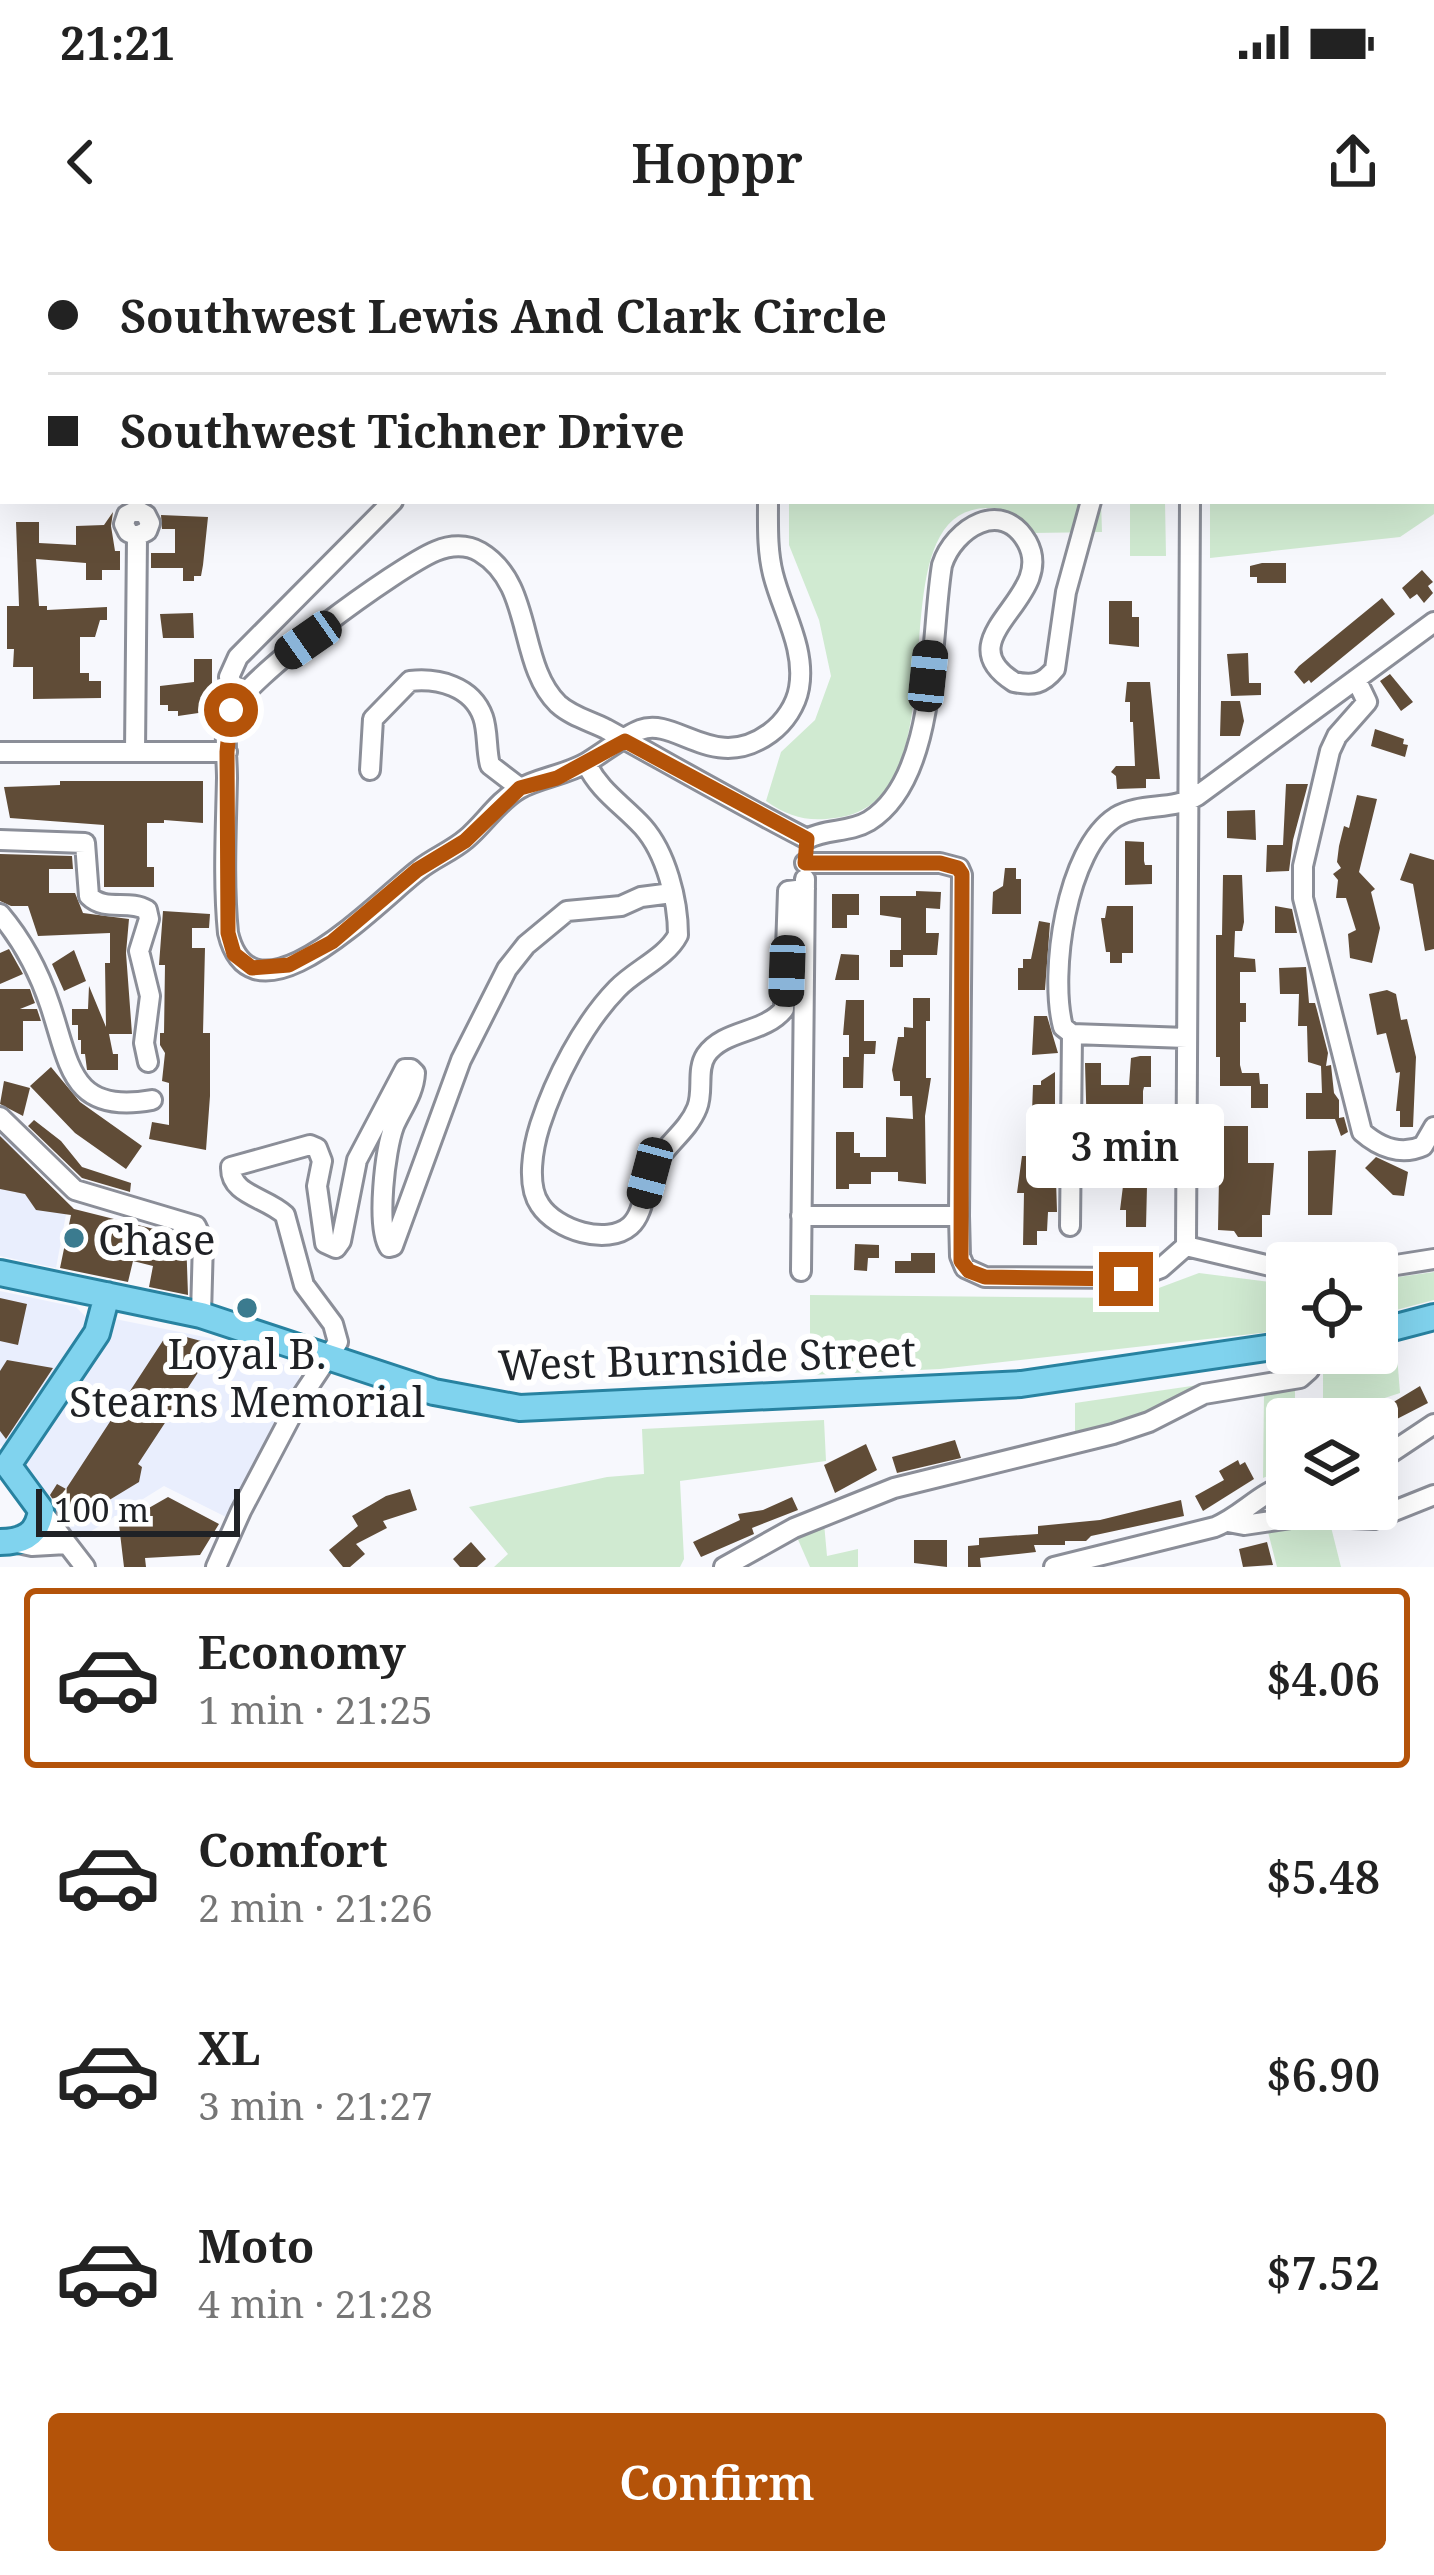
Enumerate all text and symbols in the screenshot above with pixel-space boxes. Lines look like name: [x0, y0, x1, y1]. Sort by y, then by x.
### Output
text: 21:21: [60, 12, 175, 73]
text: Hoppr: [631, 125, 803, 199]
icon: back: [48, 129, 114, 195]
icon: share: [1320, 129, 1386, 195]
text: Southwest Lewis And Clark Circle: [120, 285, 887, 346]
text: Southwest Tichner Drive: [120, 400, 685, 461]
car: [268, 605, 348, 675]
car: [906, 638, 950, 714]
route start: [204, 683, 258, 737]
car: [768, 934, 806, 1008]
callout: 3 min: [1027, 1105, 1225, 1189]
text: 3 min: [1071, 1119, 1179, 1172]
car: [623, 1134, 677, 1212]
place label: Chase: [98, 1210, 216, 1267]
marker: Chase: [61, 1225, 87, 1251]
map controls: [1266, 1242, 1398, 1530]
button: locate: [1266, 1242, 1398, 1374]
route end: [1099, 1252, 1153, 1306]
marker: Loyal B. Stearns Memorial: [234, 1295, 260, 1321]
street label: West Burnside Street: [497, 1321, 917, 1393]
place label: Loyal B. Stearns Memorial: [69, 1324, 425, 1429]
button: layers: [1266, 1398, 1398, 1530]
scale bar: [36, 1483, 240, 1536]
text: 100 m: [54, 1487, 149, 1532]
text: Economy: [198, 1621, 406, 1682]
icon: car: [54, 1624, 162, 1732]
text: $4.06: [1266, 1648, 1380, 1709]
text: 1 min · 21:25: [198, 1682, 433, 1735]
text: Comfort: [198, 1819, 388, 1880]
icon: car: [54, 1822, 162, 1930]
text: $5.48: [1266, 1846, 1380, 1907]
text: 2 min · 21:26: [198, 1880, 433, 1933]
text: XL: [198, 2017, 260, 2078]
icon: car: [54, 2020, 162, 2128]
text: $6.90: [1266, 2044, 1380, 2105]
text: 3 min · 21:27: [198, 2078, 433, 2131]
text: Moto: [198, 2215, 314, 2276]
icon: car: [54, 2218, 162, 2326]
text: $7.52: [1266, 2242, 1380, 2303]
text: 4 min · 21:28: [198, 2276, 433, 2329]
button: Confirm: [48, 2413, 1386, 2551]

